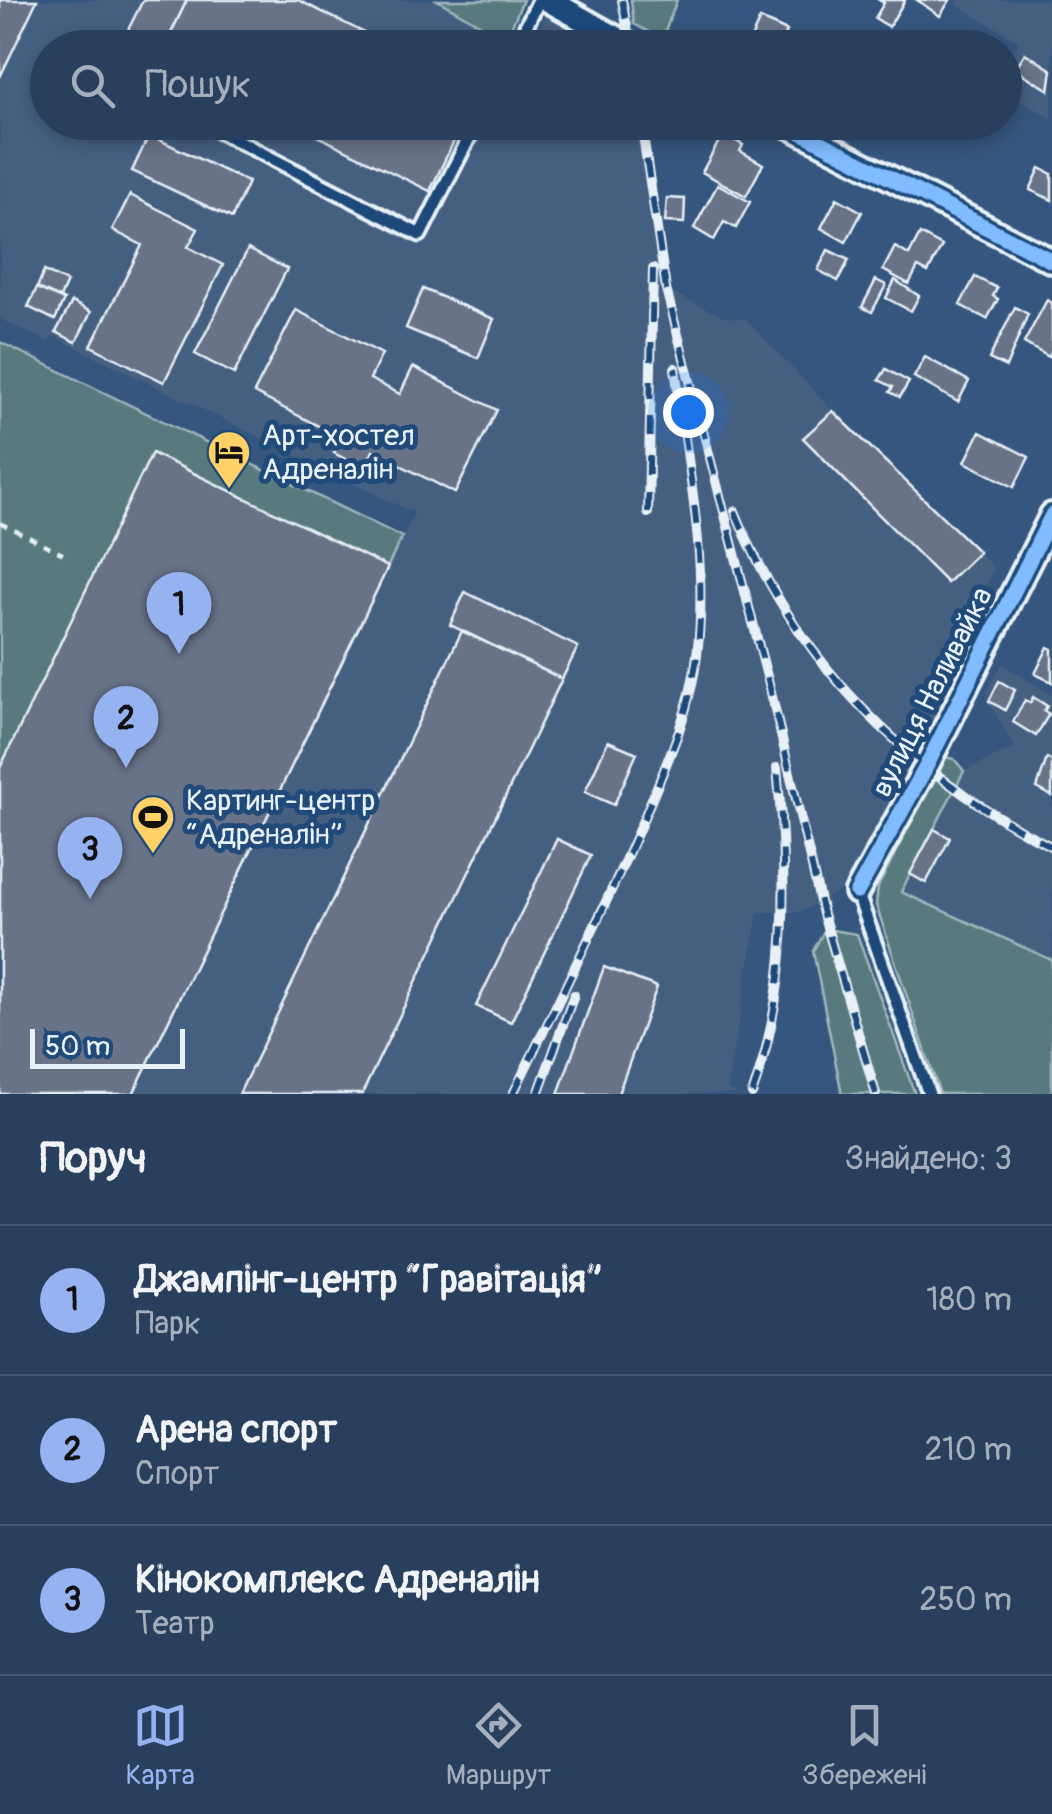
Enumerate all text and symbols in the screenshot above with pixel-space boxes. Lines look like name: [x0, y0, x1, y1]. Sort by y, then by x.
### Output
search box: [30, 30, 1022, 140]
icon: search: [65, 58, 120, 113]
text: Пошук: [145, 61, 251, 109]
your location: [663, 387, 714, 438]
place label: Арт-хостел Адреналін: [262, 417, 415, 488]
hotel icon: Арт-хостел Адреналін: [206, 429, 252, 490]
pin: 1: [146, 572, 212, 654]
street label: вулиця Наливайка: [863, 581, 1001, 803]
pin: 2: [94, 686, 158, 768]
place label: Картинг-центр “Адреналін”: [186, 782, 375, 853]
sports icon: Картинг-центр “Адреналін”: [130, 794, 176, 855]
pin: 3: [58, 816, 122, 899]
scale bar: [30, 1024, 185, 1068]
text: 50 m: [45, 1029, 110, 1064]
text: Поруч: [40, 1133, 147, 1185]
text: Знайдено: 3: [845, 1139, 1012, 1179]
text: Джампінг-центр “Гравітація”: [135, 1256, 602, 1304]
text: 1: [66, 1280, 79, 1320]
text: 180 m: [926, 1280, 1012, 1320]
text: Парк: [135, 1304, 201, 1344]
text: Арена спорт: [135, 1406, 337, 1454]
text: 2: [64, 1430, 81, 1470]
text: 210 m: [924, 1430, 1012, 1470]
text: Спорт: [135, 1454, 219, 1494]
text: Кінокомплекс Адреналін: [135, 1556, 540, 1604]
text: 3: [64, 1580, 81, 1620]
text: 250 m: [920, 1580, 1012, 1620]
text: Театр: [135, 1604, 215, 1644]
tab: Карта: [125, 1698, 195, 1793]
tab: Маршрут: [446, 1698, 551, 1793]
tab: Збережені: [802, 1698, 927, 1793]

